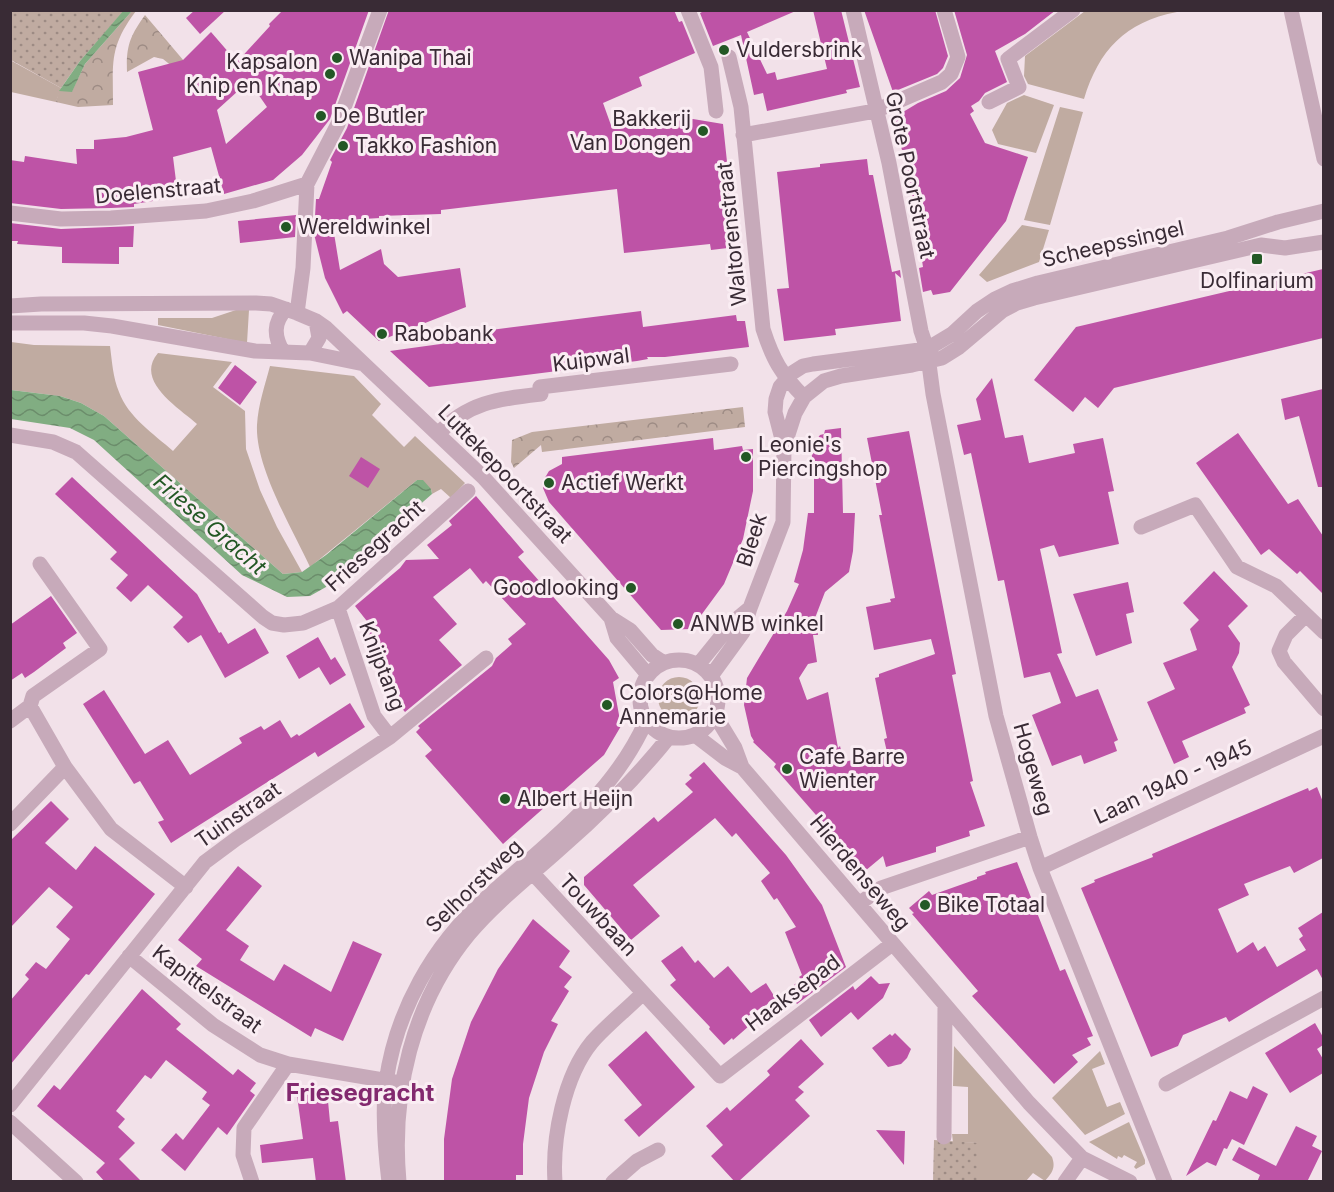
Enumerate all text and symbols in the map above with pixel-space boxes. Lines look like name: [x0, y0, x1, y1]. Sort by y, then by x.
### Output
place label: Vuldersbrink: [736, 37, 863, 62]
marker: Vuldersbrink: [717, 43, 731, 57]
place label: Wanipa Thai: [349, 45, 472, 70]
place label: Kapsalon Knip en Knap: [186, 49, 318, 98]
marker: Wanipa Thai: [330, 51, 344, 65]
marker: Kapsalon Knip en Knap: [323, 67, 337, 81]
street label: Grote Poortstraat: [881, 89, 940, 261]
place label: De Butler: [333, 103, 425, 128]
place label: Bakkerij Van Dongen: [570, 106, 691, 155]
marker: De Butler: [314, 109, 328, 123]
marker: Bakkerij Van Dongen: [696, 124, 710, 138]
place label: Takko Fashion: [355, 133, 497, 158]
marker: Takko Fashion: [336, 139, 350, 153]
street label: Waltorenstraat: [712, 161, 751, 307]
street label: Doelenstraat: [94, 173, 222, 208]
place label: Wereldwinkel: [298, 214, 431, 239]
street label: Scheepssingel: [1039, 215, 1186, 272]
marker: Wereldwinkel: [279, 220, 293, 234]
marker: Dolfinarium: [1250, 252, 1264, 266]
place label: Dolfinarium: [1200, 268, 1314, 293]
place label: Rabobank: [394, 321, 494, 346]
marker: Rabobank: [375, 327, 389, 341]
street label: Kuipwal: [551, 342, 631, 377]
street label: Luttekepoortstraat: [433, 399, 578, 548]
place label: Leonie's Piercingshop: [758, 432, 888, 481]
marker: Leonie's Piercingshop: [739, 450, 753, 464]
water label: Friese Gracht: [149, 468, 272, 580]
place label: Actief Werkt: [561, 470, 684, 495]
marker: Actief Werkt: [542, 476, 556, 490]
street label: Friesegracht: [320, 495, 429, 597]
street label: Bleek: [731, 509, 772, 570]
place label: Goodlooking: [493, 575, 619, 600]
marker: Goodlooking: [624, 581, 638, 595]
place label: ANWB winkel: [690, 611, 824, 636]
marker: ANWB winkel: [671, 617, 685, 631]
street label: Knijptang: [354, 618, 411, 714]
place label: Colors@Home Annemarie: [619, 680, 763, 729]
marker: Colors@Home Annemarie: [600, 698, 614, 712]
street label: Hogeweg: [1008, 720, 1059, 818]
street label: Laan 1940 - 1945: [1090, 734, 1256, 829]
place label: Cafe Barre Wienter: [799, 744, 905, 793]
marker: Cafe Barre Wienter: [780, 762, 794, 776]
street label: Tuinstraat: [190, 776, 285, 853]
place label: Albert Heijn: [517, 786, 633, 811]
marker: Albert Heijn: [498, 792, 512, 806]
street label: Hierdenseweg: [805, 810, 916, 935]
street label: Selhorstweg: [420, 834, 527, 938]
street label: Touwbaan: [554, 868, 643, 961]
place label: Bike Totaal: [937, 892, 1045, 917]
marker: Bike Totaal: [918, 898, 932, 912]
street label: Kapittelstraat: [148, 939, 267, 1038]
street label: Haaksepad: [741, 949, 845, 1036]
district label: Friesegracht: [286, 1078, 434, 1107]

